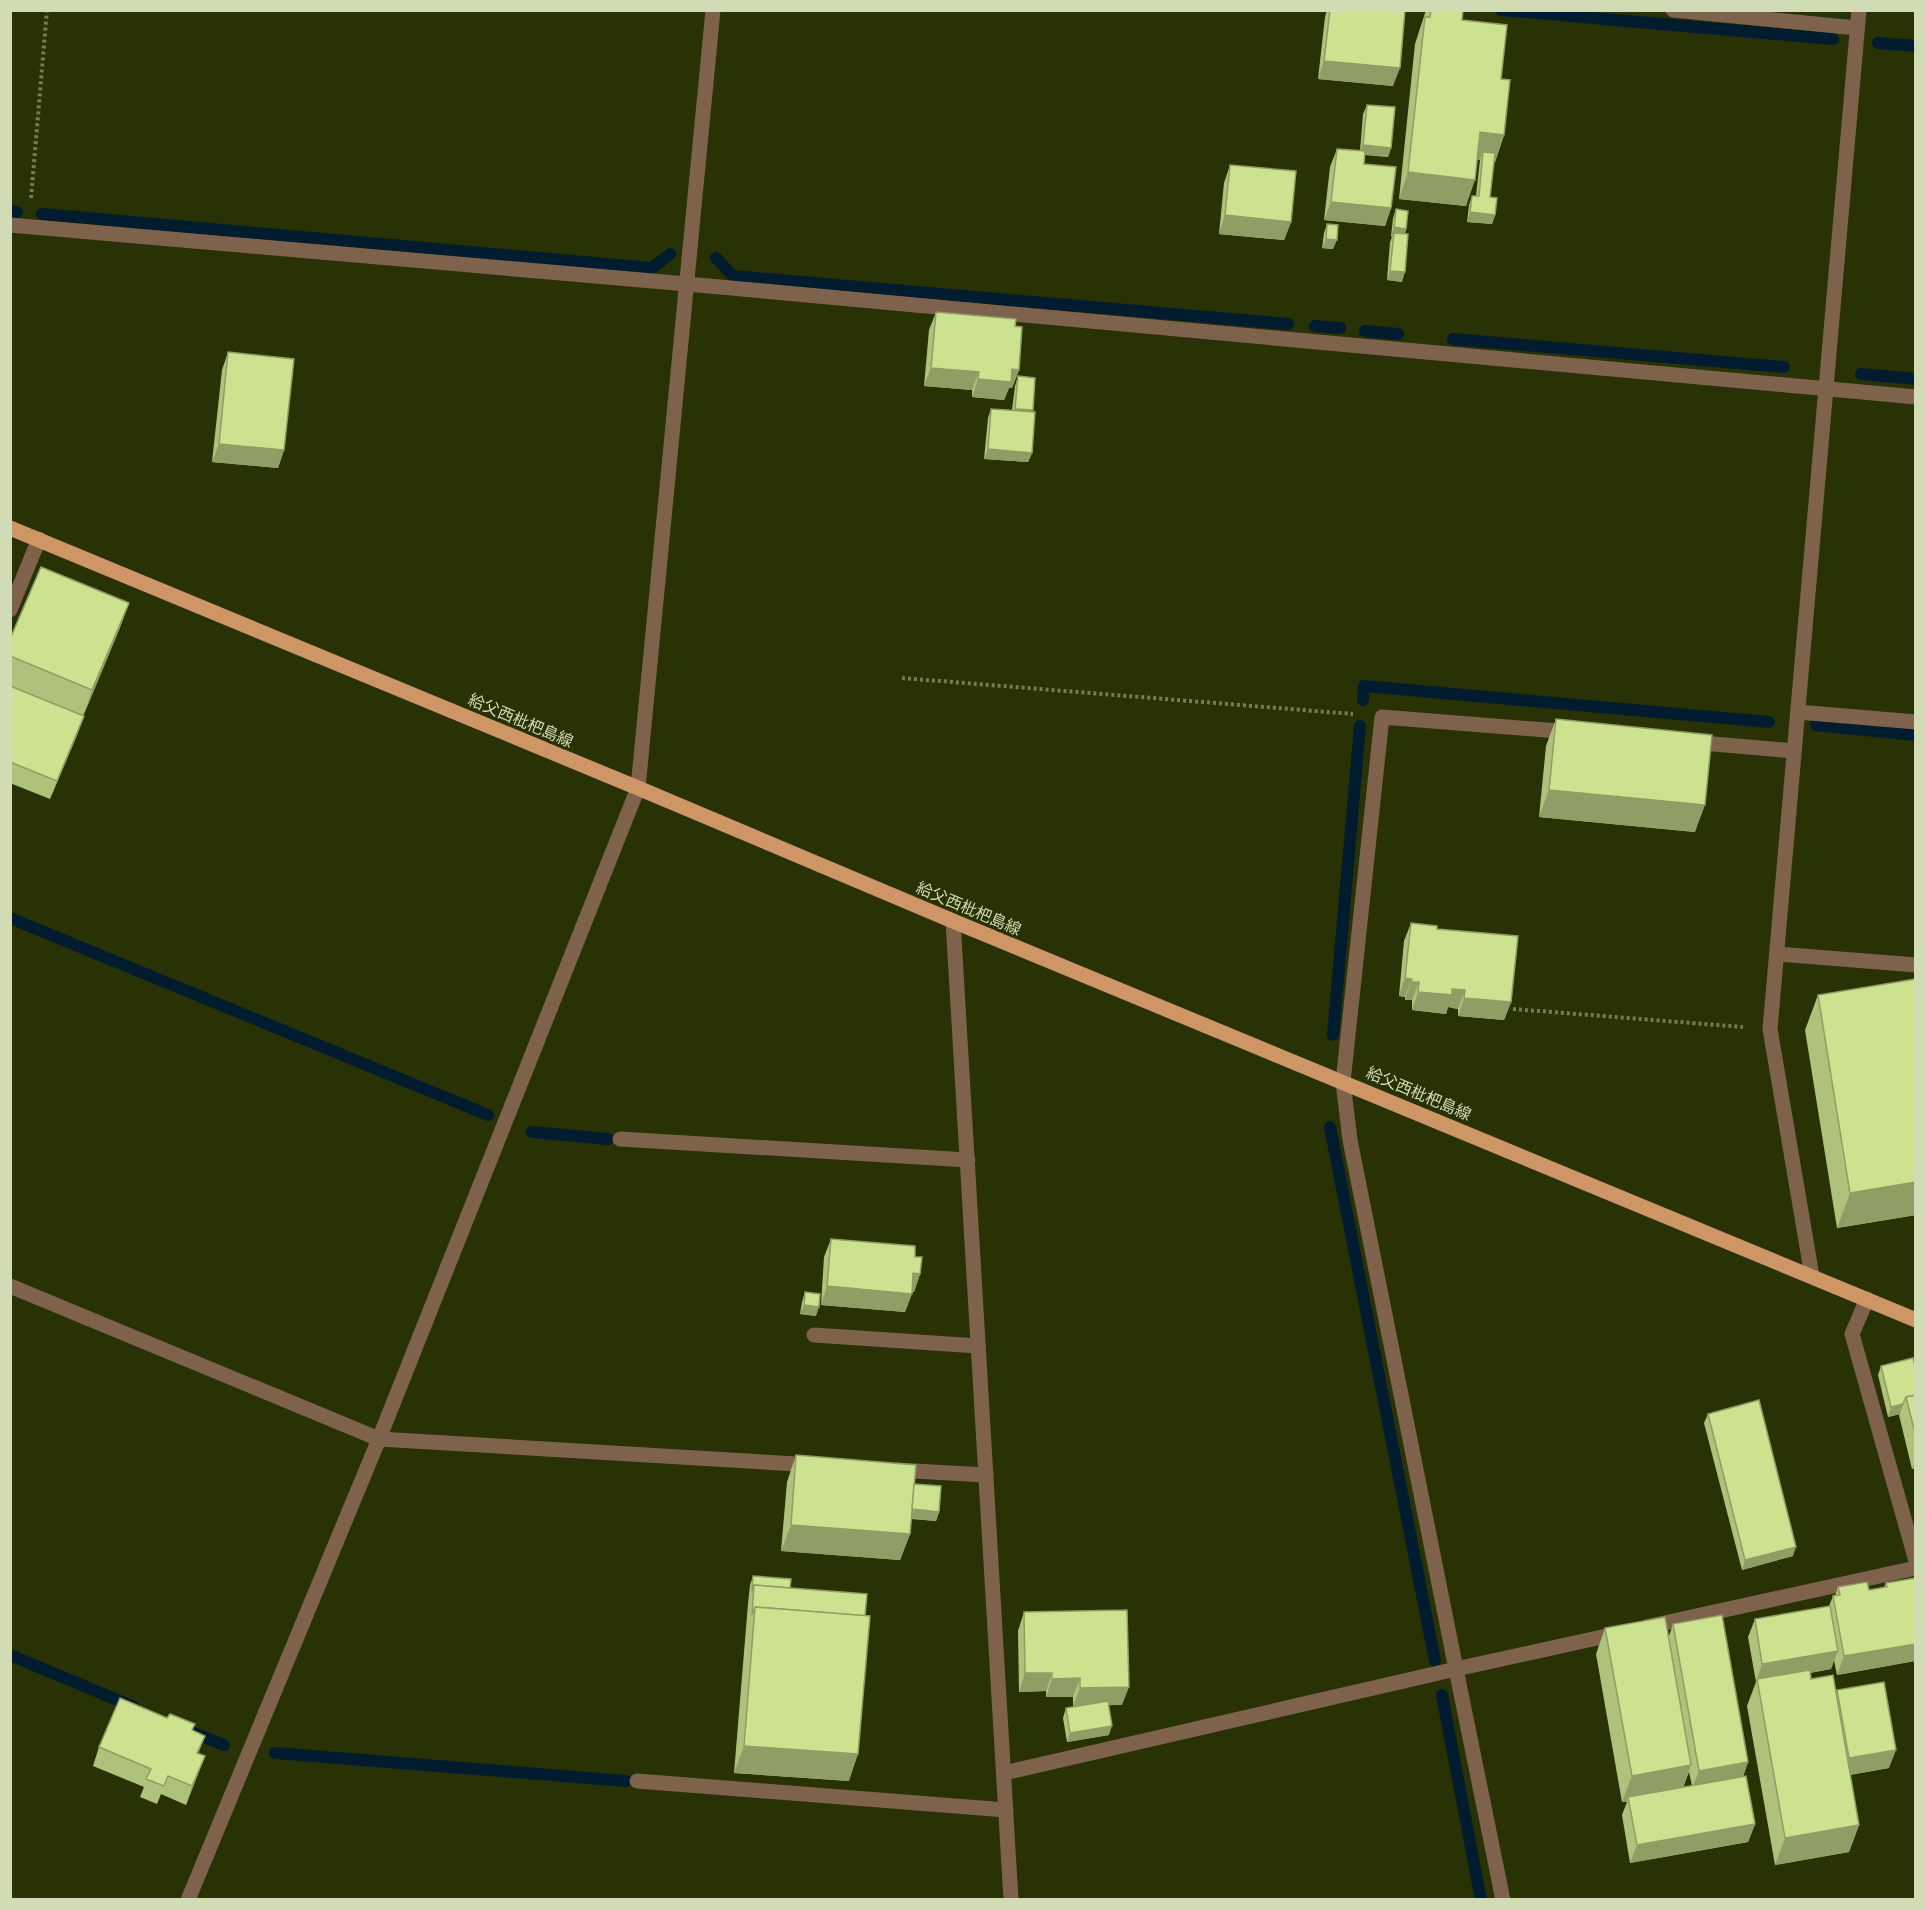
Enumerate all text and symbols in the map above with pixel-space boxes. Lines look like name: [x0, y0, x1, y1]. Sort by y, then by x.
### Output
street label: 給父西枇杷島線: [466, 689, 576, 751]
street label: 給父西枇杷島線: [914, 877, 1024, 939]
street label: 給父西枇杷島線: [1364, 1062, 1474, 1124]

